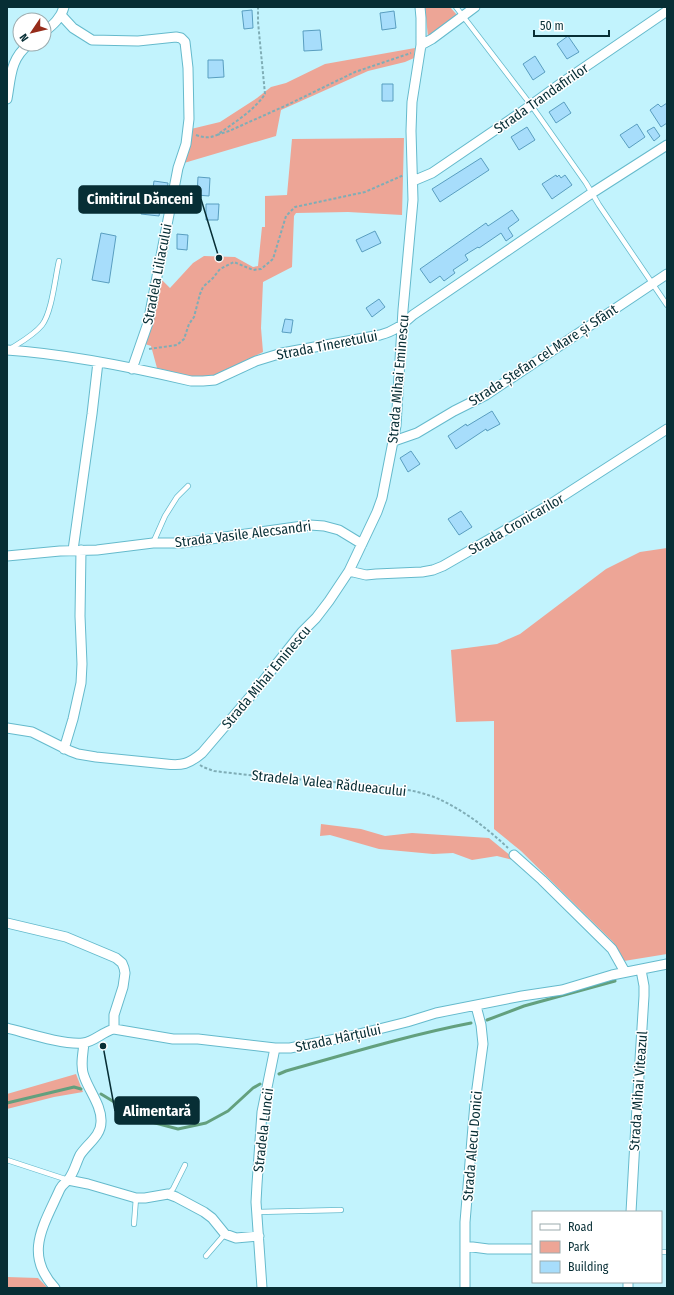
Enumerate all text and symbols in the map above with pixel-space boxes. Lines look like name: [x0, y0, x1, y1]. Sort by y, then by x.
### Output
north arrow: [12, 12, 52, 52]
scale bar: [534, 12, 609, 38]
text: 50 m: [540, 19, 564, 33]
text: N: [17, 31, 31, 44]
street label: Strada Trandafirilor: [491, 59, 592, 137]
callout: Cimitirul Dănceni: [79, 186, 201, 213]
text: Cimitirul Dănceni: [87, 190, 193, 208]
street label: Stradela Liliacului: [139, 222, 176, 326]
street label: Strada Ștefan cel Mare și Sfânt: [466, 301, 622, 411]
street label: Strada Mihai Eminescu: [384, 314, 413, 444]
street label: Strada Tineretului: [275, 327, 379, 364]
street label: Strada Cronicarilor: [466, 490, 567, 559]
street label: Strada Vasile Alecsandri: [174, 518, 312, 551]
street label: Strada Mihai Eminescu: [218, 622, 314, 732]
street label: Stradela Valea Rădueacului: [251, 767, 407, 800]
street label: Strada Hârțului: [294, 1021, 383, 1057]
street label: Strada Mihai Viteazul: [626, 1030, 651, 1152]
street label: Stradela Luncii: [250, 1087, 277, 1173]
street label: Strada Alecu Donici: [459, 1090, 486, 1202]
callout: Alimentară: [115, 1097, 199, 1124]
text: Alimentară: [122, 1102, 192, 1120]
legend: [532, 1211, 662, 1283]
text: Road: [568, 1220, 593, 1234]
text: Park: [568, 1240, 590, 1254]
text: Building: [568, 1260, 609, 1274]

